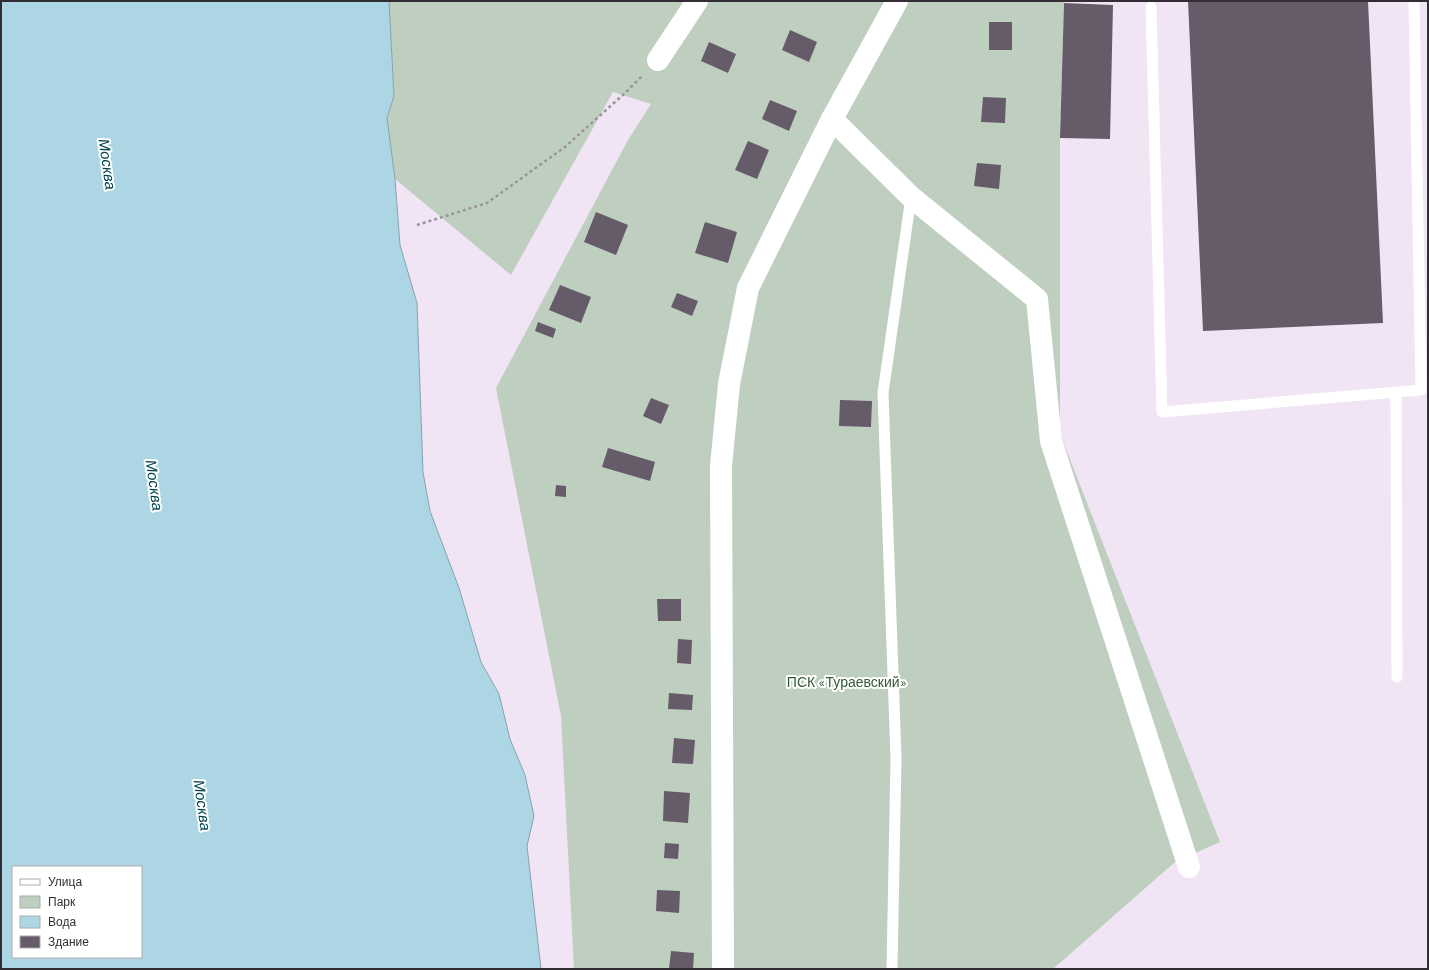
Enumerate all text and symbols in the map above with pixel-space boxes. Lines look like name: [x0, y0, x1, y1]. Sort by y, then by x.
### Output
water label: Москва: [96, 137, 120, 191]
water label: Москва: [143, 458, 167, 512]
park label: ПСК «Тураевский»: [787, 673, 907, 690]
water label: Москва: [191, 778, 215, 832]
legend: [12, 866, 142, 958]
text: Улица: [48, 874, 82, 889]
text: Парк: [48, 894, 76, 909]
text: Вода: [48, 914, 76, 929]
text: Здание: [48, 934, 89, 949]

